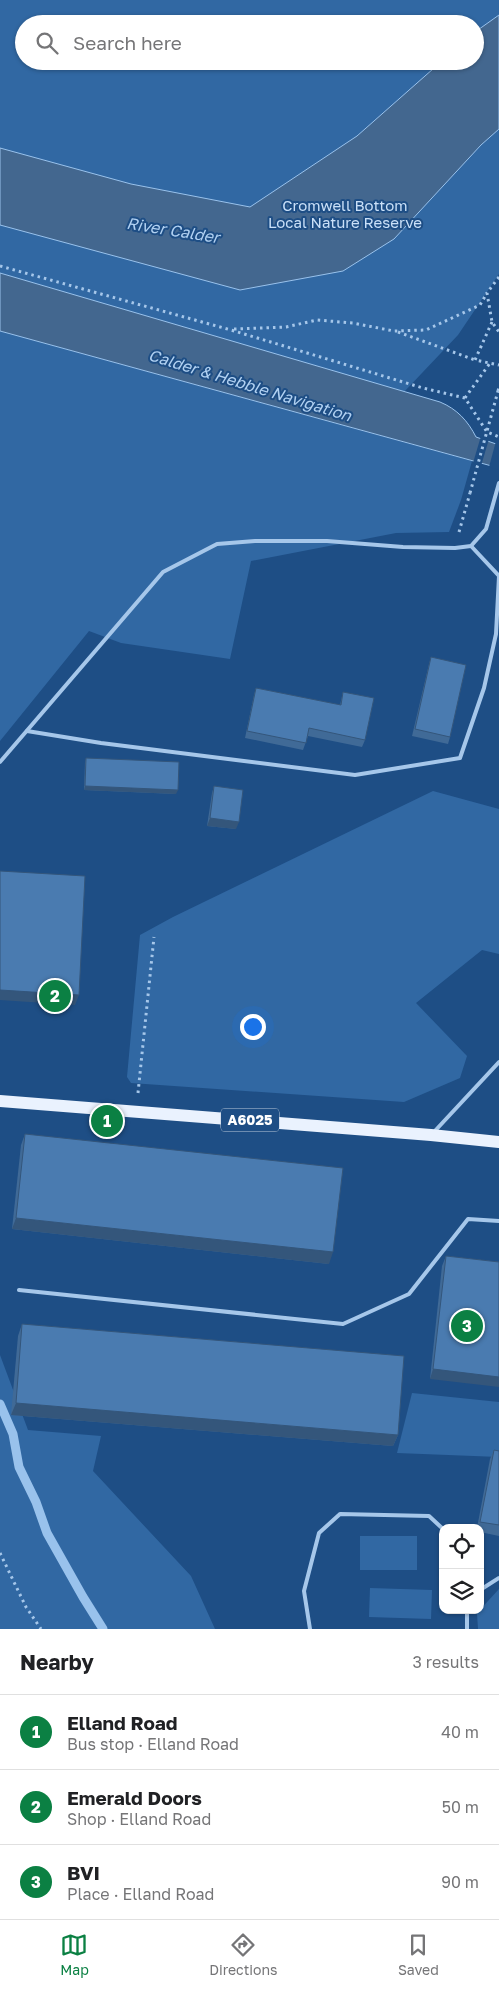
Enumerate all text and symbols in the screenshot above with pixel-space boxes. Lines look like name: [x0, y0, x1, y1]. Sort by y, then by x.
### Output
search box: [15, 15, 484, 70]
icon: search: [33, 29, 61, 57]
text: Search here: [73, 31, 182, 54]
park label: Cromwell Bottom Local Nature Reserve: [268, 196, 422, 231]
water label: River Calder: [125, 213, 223, 248]
water label: Calder & Hebble Navigation: [146, 345, 355, 426]
pin: 2: [39, 977, 71, 1015]
your location: [240, 1014, 266, 1040]
pin: 1: [91, 1102, 123, 1140]
road number: A6025: [221, 1108, 279, 1132]
pin: 3: [451, 1307, 483, 1345]
map controls: [439, 1524, 484, 1614]
button: locate: [439, 1524, 484, 1569]
button: layers: [439, 1569, 484, 1614]
text: Nearby: [20, 1649, 94, 1675]
text: 3 results: [412, 1652, 479, 1672]
text: Elland Road: [67, 1711, 178, 1734]
text: 1: [32, 1722, 40, 1742]
text: 40 m: [441, 1722, 479, 1742]
text: Bus stop · Elland Road: [67, 1734, 239, 1754]
text: Emerald Doors: [67, 1786, 202, 1809]
text: 2: [31, 1797, 41, 1817]
text: 50 m: [442, 1797, 479, 1817]
text: Shop · Elland Road: [67, 1809, 211, 1829]
text: BVI: [67, 1861, 100, 1884]
text: 3: [31, 1872, 41, 1892]
text: 90 m: [441, 1872, 479, 1892]
text: Place · Elland Road: [67, 1884, 214, 1904]
tab: Map: [60, 1931, 89, 1978]
tab: Directions: [209, 1931, 278, 1978]
tab: Saved: [398, 1931, 439, 1978]

